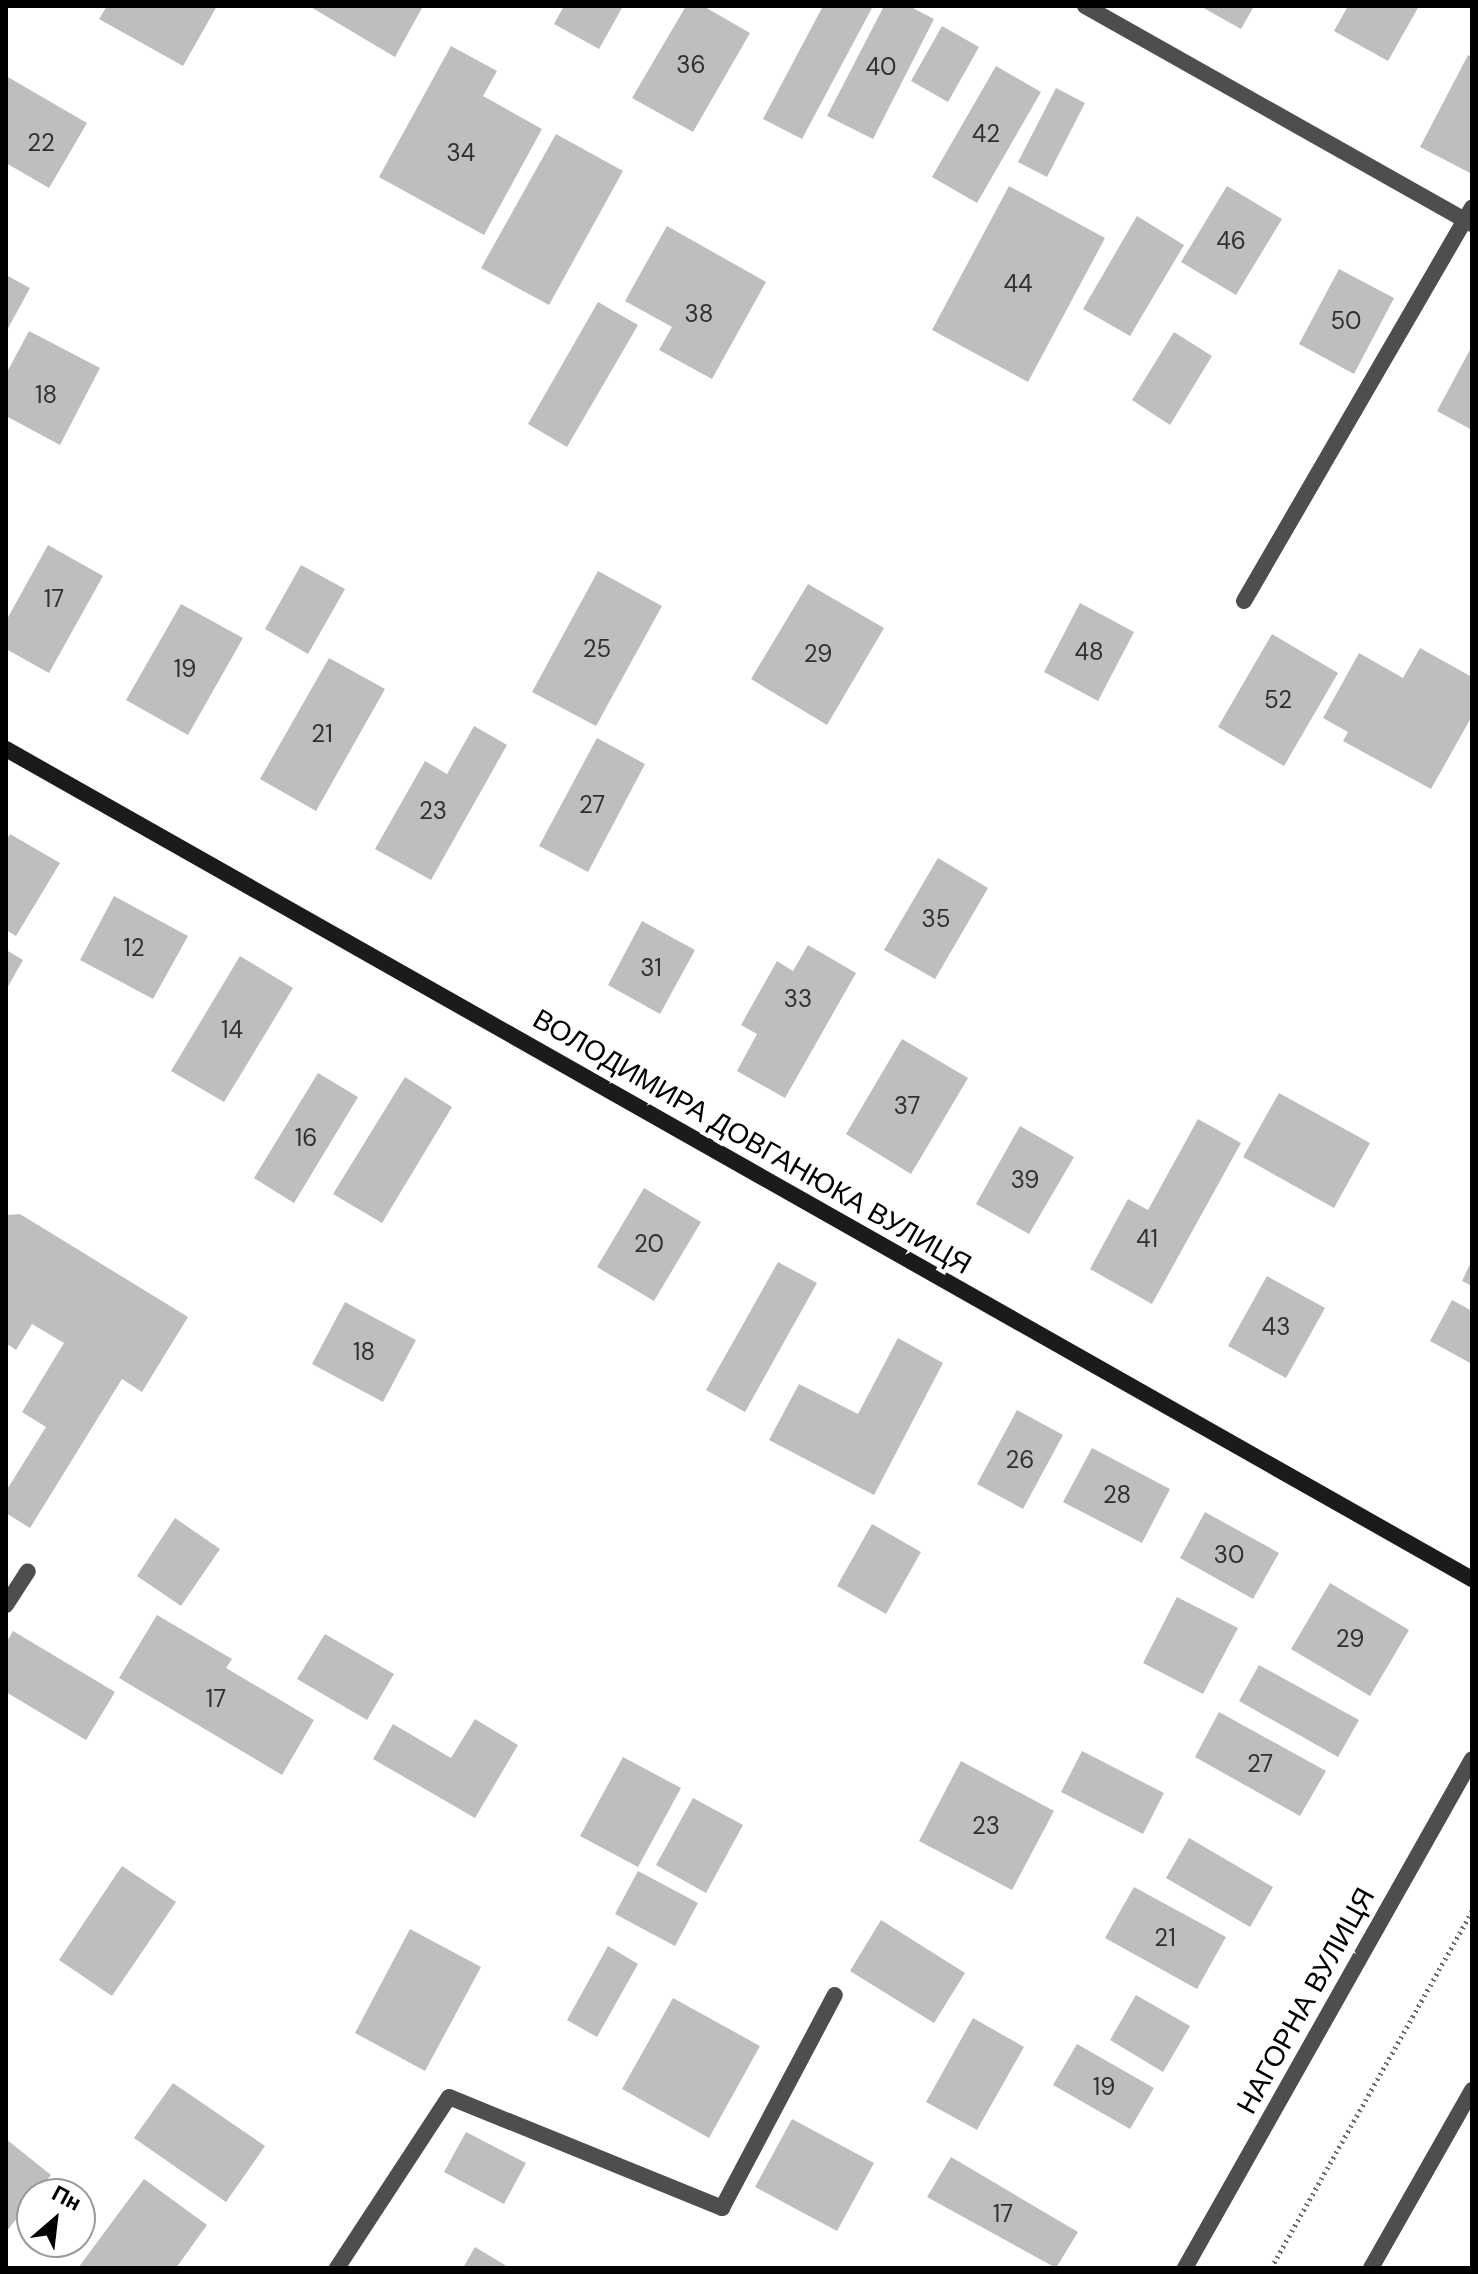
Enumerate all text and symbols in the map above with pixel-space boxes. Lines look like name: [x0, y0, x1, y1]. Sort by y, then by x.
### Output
house number: 36: [676, 51, 706, 79]
house number: 40: [866, 53, 896, 81]
house number: 42: [972, 120, 1000, 148]
house number: 22: [27, 129, 55, 157]
house number: 34: [447, 139, 475, 167]
house number: 46: [1216, 227, 1246, 255]
house number: 44: [1003, 270, 1033, 298]
house number: 38: [685, 300, 713, 328]
house number: 50: [1330, 307, 1362, 335]
house number: 18: [35, 381, 57, 409]
house number: 17: [44, 585, 64, 613]
house number: 25: [583, 635, 611, 663]
house number: 48: [1074, 638, 1104, 666]
house number: 29: [804, 640, 832, 668]
house number: 19: [174, 655, 196, 683]
house number: 52: [1264, 686, 1292, 714]
house number: 21: [311, 720, 333, 748]
house number: 27: [579, 791, 605, 819]
house number: 23: [419, 797, 447, 825]
house number: 35: [922, 905, 950, 933]
house number: 12: [123, 934, 145, 962]
house number: 31: [640, 954, 662, 982]
house number: 33: [784, 985, 812, 1013]
street label: ВОЛОДИМИРА ДОВГАНЮКА ВУЛИЦЯ: [527, 1002, 977, 1282]
house number: 14: [221, 1016, 243, 1044]
house number: 37: [894, 1092, 920, 1120]
house number: 16: [295, 1124, 317, 1152]
house number: 39: [1011, 1166, 1039, 1194]
house number: 41: [1136, 1225, 1158, 1253]
house number: 20: [634, 1230, 664, 1258]
house number: 43: [1262, 1313, 1290, 1341]
house number: 18: [353, 1338, 375, 1366]
house number: 26: [1006, 1446, 1034, 1474]
house number: 28: [1103, 1481, 1131, 1509]
house number: 30: [1214, 1541, 1244, 1569]
house number: 29: [1336, 1625, 1364, 1653]
house number: 17: [206, 1685, 226, 1713]
house number: 27: [1247, 1750, 1273, 1778]
house number: 23: [972, 1812, 1000, 1840]
street label: НАГОРНА ВУЛИЦЯ: [1230, 1882, 1382, 2120]
house number: 21: [1154, 1924, 1176, 1952]
house number: 19: [1093, 2073, 1115, 2101]
north arrow: [16, 2178, 96, 2258]
text: Пн: [47, 2178, 86, 2218]
house number: 17: [993, 2200, 1013, 2228]

